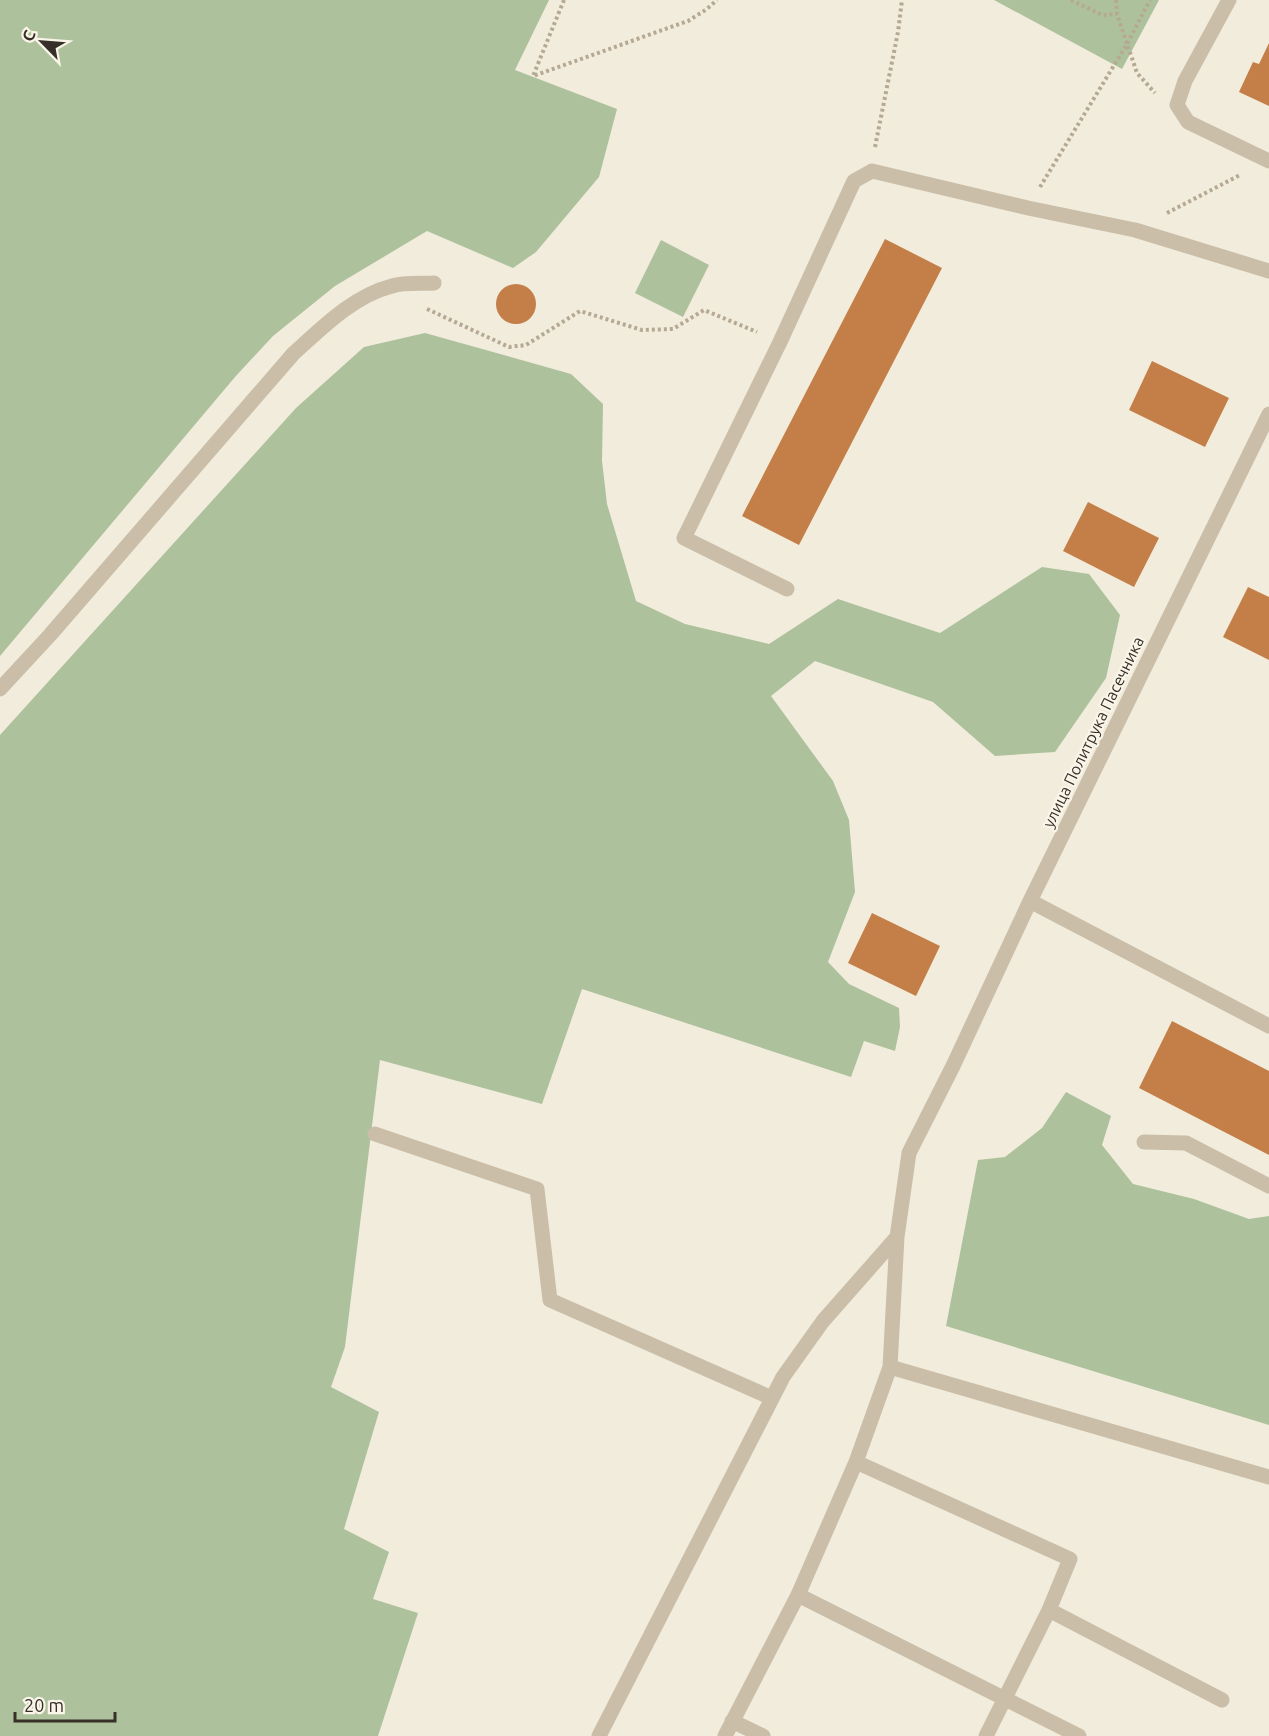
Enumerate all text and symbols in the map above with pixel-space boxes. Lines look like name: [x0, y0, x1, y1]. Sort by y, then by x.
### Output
north arrow: [12, 12, 72, 72]
text: С: [18, 27, 39, 44]
street label: улица Политрука Пасечника: [1039, 634, 1147, 830]
scale bar: [15, 1685, 116, 1723]
text: 20 m: [24, 1695, 64, 1715]

